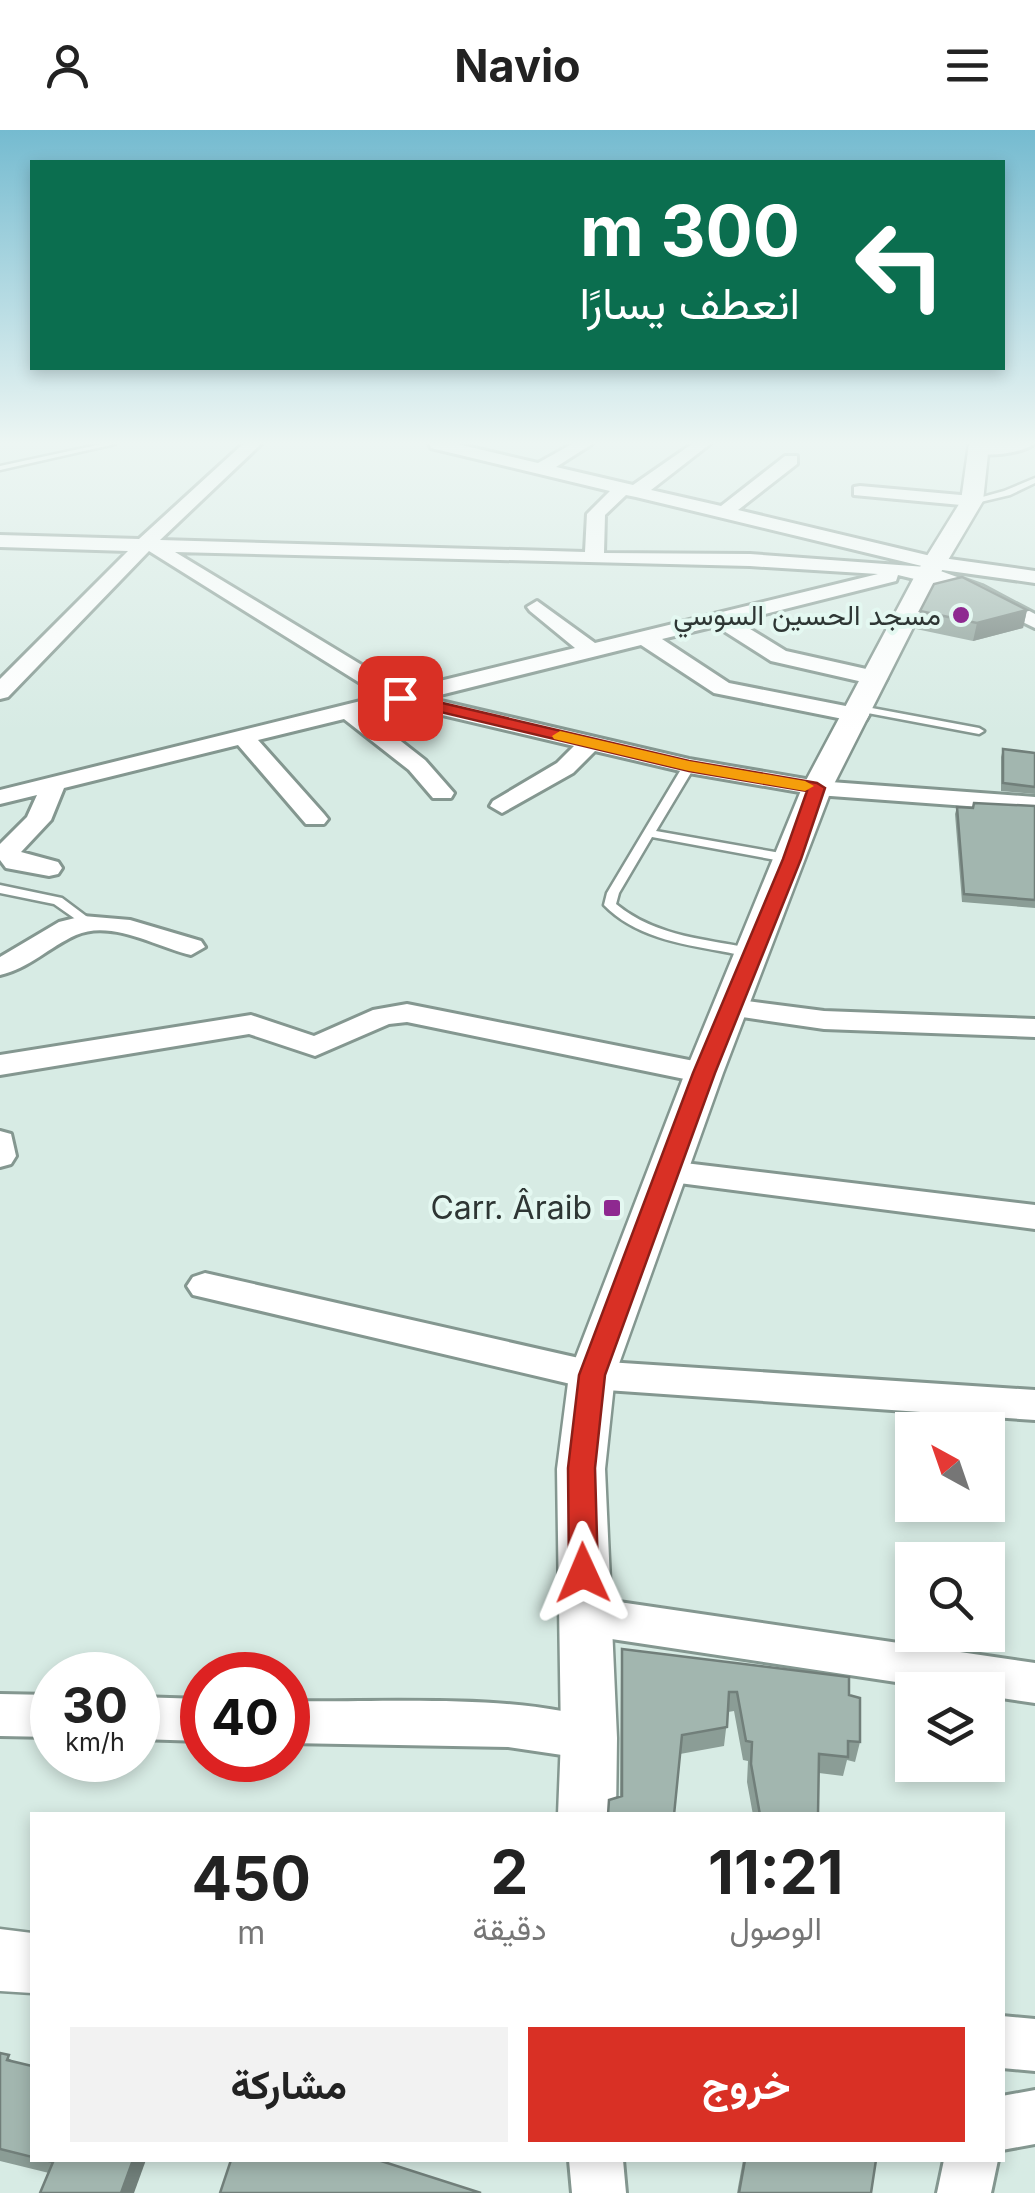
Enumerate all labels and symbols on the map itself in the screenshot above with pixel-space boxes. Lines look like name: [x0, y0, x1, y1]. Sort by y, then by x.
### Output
place label: مسجد الحسين السوسي: [673, 598, 941, 638]
marker: مسجد الحسين السوسي: [950, 604, 972, 626]
pin: [358, 656, 443, 741]
place label: Carr. Âraib: [430, 1188, 592, 1227]
marker: Carr. Âraib: [601, 1197, 623, 1219]
north arrow: [895, 1412, 1005, 1522]
position arrow: [531, 1521, 635, 1625]
speed limit sign: 40: [180, 1652, 310, 1782]

